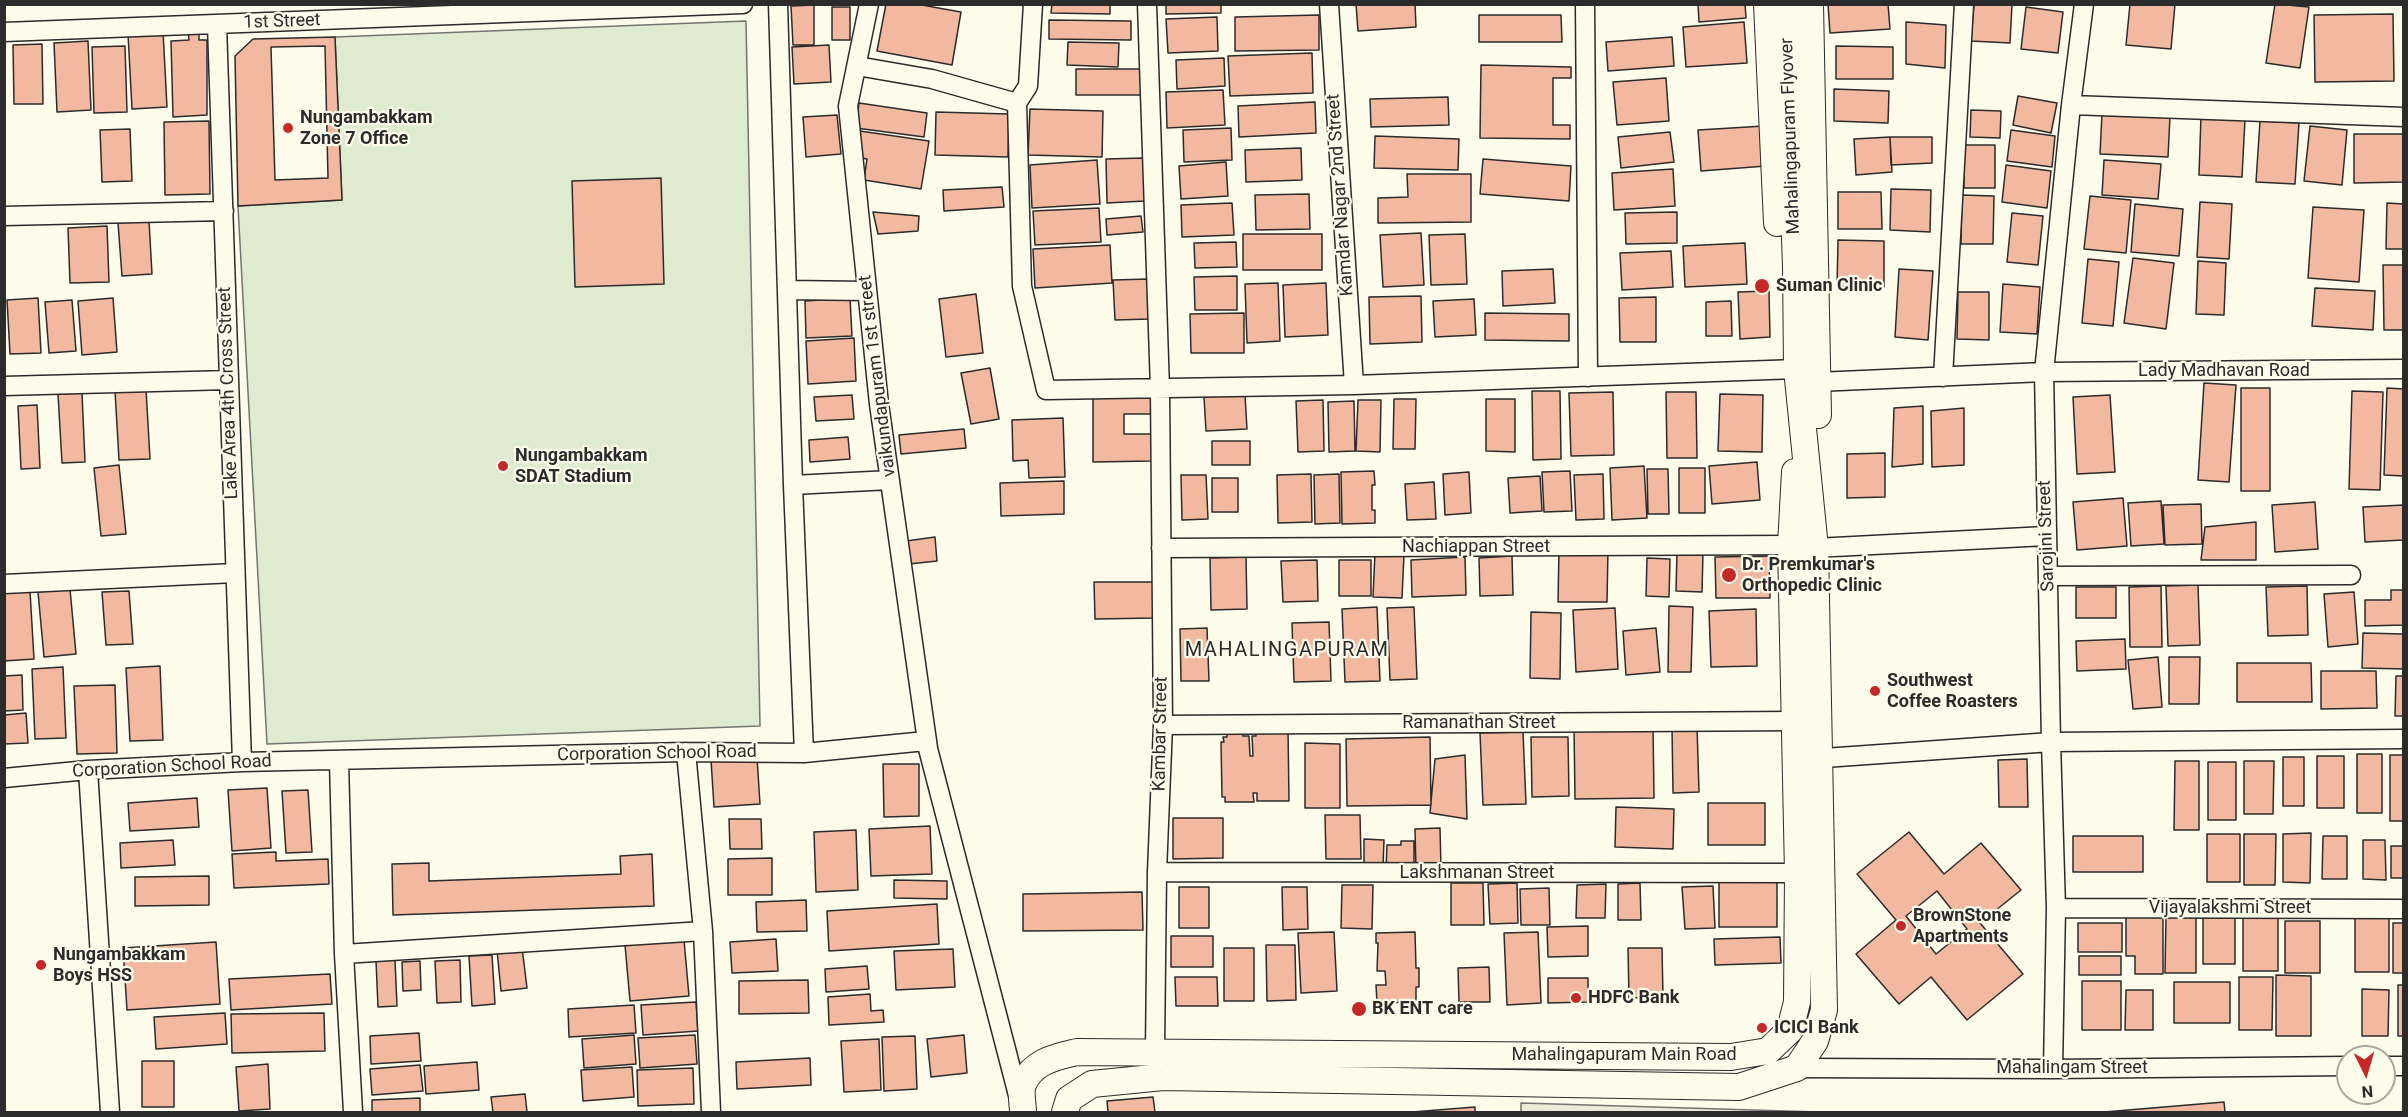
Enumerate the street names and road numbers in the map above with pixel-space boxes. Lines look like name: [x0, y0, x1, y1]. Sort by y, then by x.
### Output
street label: 1st Street: [243, 10, 321, 34]
street label: Mahalingapuram Flyover: [1777, 37, 1805, 235]
street label: Kamdar Nagar 2nd Street: [1323, 93, 1359, 297]
street label: vaikundapuram 1st street: [855, 274, 901, 478]
street label: Lake Area 4th Cross Street: [214, 286, 244, 500]
street label: Lady Madhavan Road: [2138, 360, 2310, 382]
street label: Sarojini Street: [2034, 480, 2060, 592]
street label: Nachiappan Street: [1402, 536, 1550, 558]
street label: Kambar Street: [1149, 676, 1173, 792]
street label: Ramanathan Street: [1402, 712, 1556, 734]
street label: Corporation School Road: [557, 741, 757, 767]
street label: Corporation School Road: [72, 751, 272, 783]
street label: Lakshmanan Street: [1399, 862, 1555, 884]
street label: Vijayalakshmi Street: [2149, 897, 2311, 919]
street label: Mahalingapuram Main Road: [1511, 1044, 1737, 1066]
street label: Mahalingam Street: [1996, 1057, 2148, 1079]

